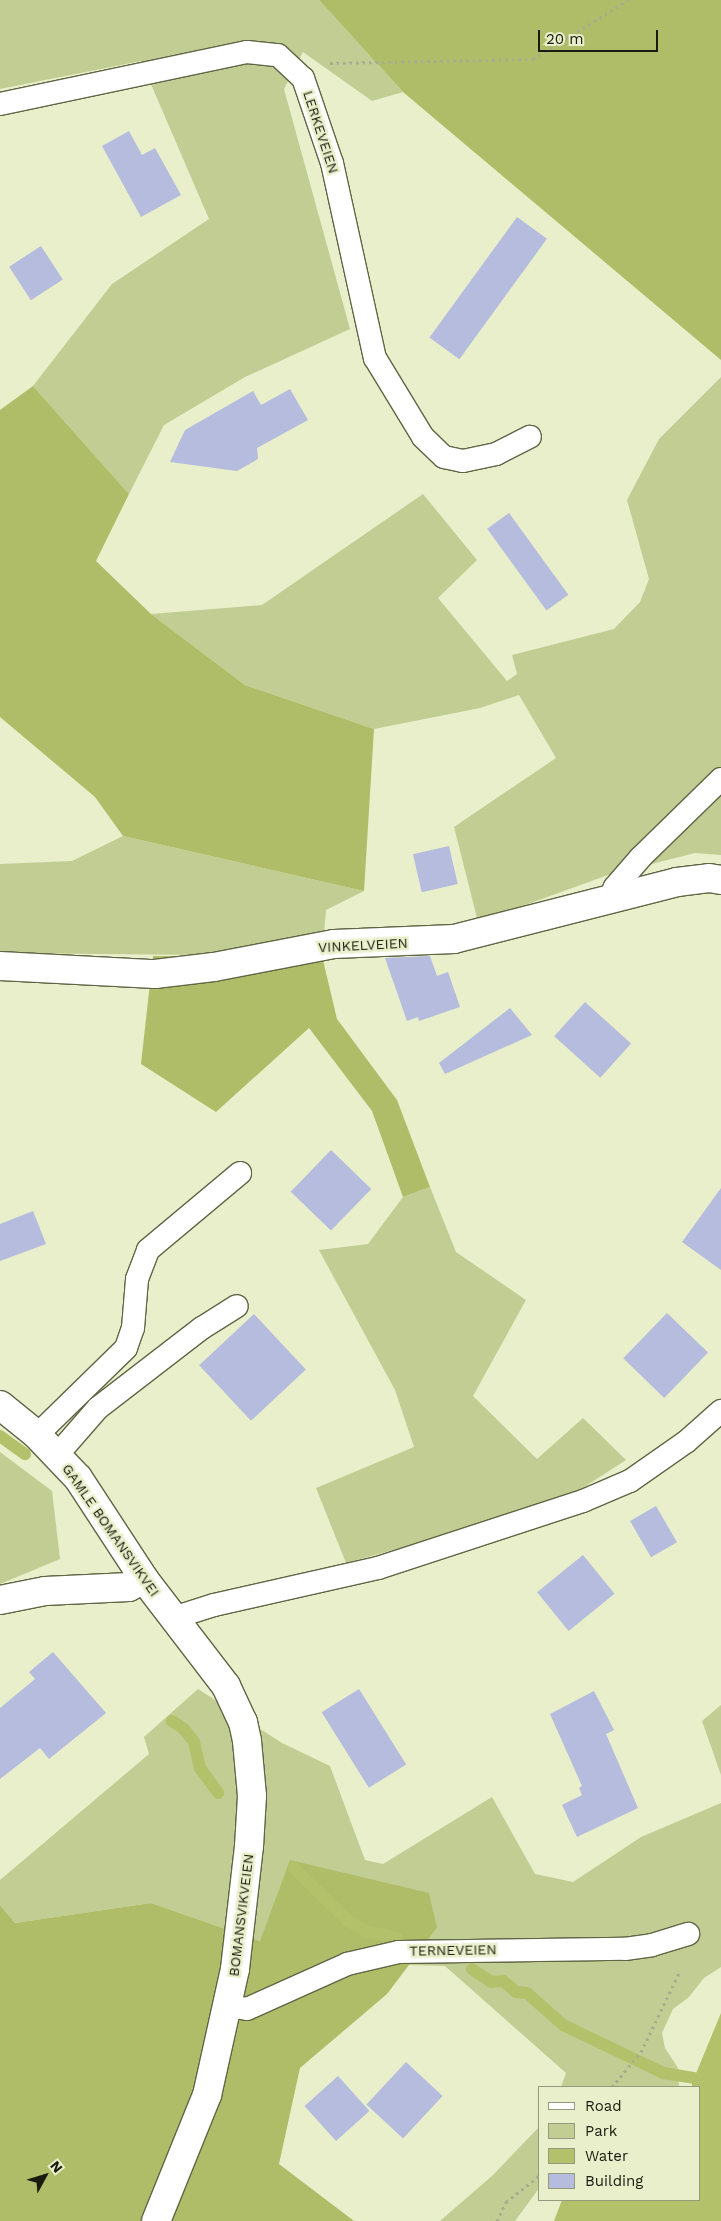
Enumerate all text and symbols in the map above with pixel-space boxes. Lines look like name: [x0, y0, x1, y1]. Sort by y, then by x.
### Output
scale bar: [541, 20, 661, 52]
text: 20 m: [546, 30, 584, 48]
street label: LERKEVEIEN: [300, 88, 342, 176]
street label: VINKELVEIEN: [318, 934, 408, 956]
street label: GAMLE BOMANSVIKVEI: [59, 1461, 163, 1599]
street label: BOMANSVIKVEIEN: [225, 1853, 257, 1977]
street label: TERNEVEIEN: [409, 1941, 497, 1959]
legend: [538, 2086, 701, 2201]
text: Road: [585, 2097, 622, 2115]
text: Park: [585, 2122, 617, 2140]
text: Water: [585, 2147, 628, 2165]
north arrow: [20, 2151, 70, 2201]
text: N: [47, 2157, 66, 2176]
text: Building: [585, 2172, 643, 2190]

